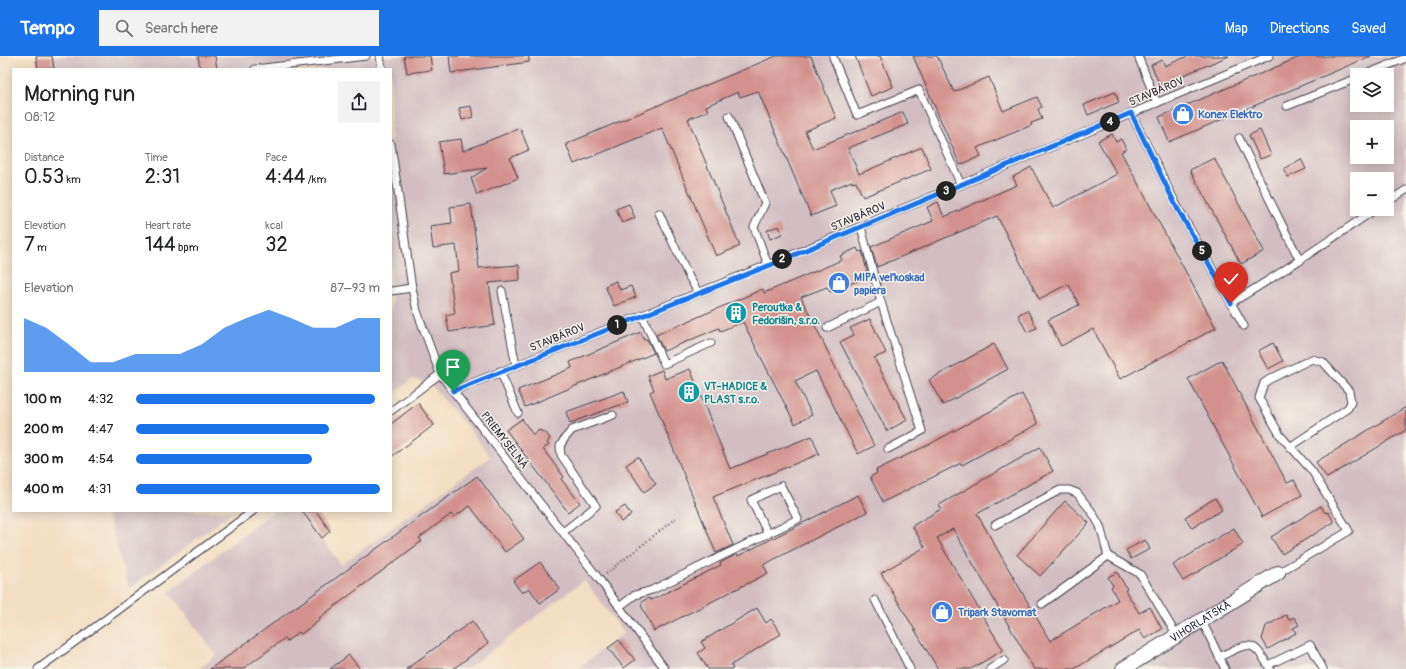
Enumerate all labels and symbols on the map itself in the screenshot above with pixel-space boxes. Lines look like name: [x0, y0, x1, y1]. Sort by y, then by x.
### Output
street label: STAVBÁROV: [1127, 74, 1185, 109]
shop icon: Konex Elektro: [1170, 101, 1196, 127]
place label: Konex Elektro: [1198, 108, 1262, 121]
pin: 4: [1100, 112, 1120, 132]
pin: 3: [936, 181, 956, 201]
street label: STAVBÁROV: [829, 199, 887, 234]
pin: 5: [1192, 241, 1212, 261]
pin: 2: [772, 249, 792, 269]
pin: [1214, 262, 1248, 303]
shop icon: MIPA veľkoskad papiera: [826, 270, 852, 296]
place label: MIPA veľkoskad papiera: [854, 271, 925, 297]
building icon: Peroutka & Fedorišin, s.r.o.: [723, 300, 749, 326]
place label: Peroutka & Fedorišin, s.r.o.: [752, 301, 820, 327]
pin: 1: [607, 315, 627, 335]
street label: STAVBÁROV: [528, 321, 587, 354]
pin: [436, 350, 470, 391]
building icon: VT-HADICE & PLAST s.r.o.: [676, 379, 702, 405]
place label: VT-HADICE & PLAST s.r.o.: [704, 380, 767, 406]
street label: PRIEMYSELNÁ: [478, 409, 531, 471]
street label: VIHORLATSKÁ: [1168, 598, 1233, 645]
shop icon: Tripark Stavomat: [929, 599, 955, 625]
place label: Tripark Stavomat: [957, 606, 1037, 619]

